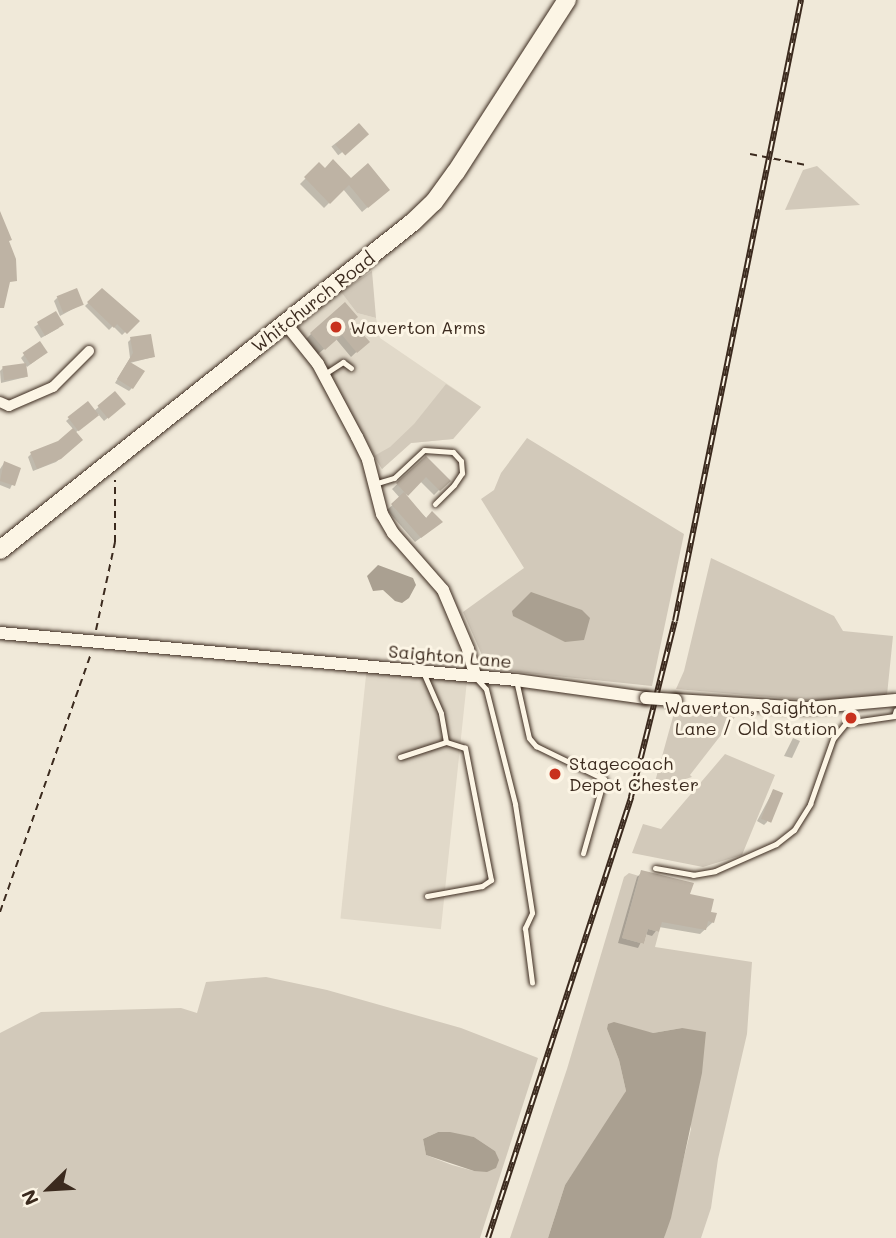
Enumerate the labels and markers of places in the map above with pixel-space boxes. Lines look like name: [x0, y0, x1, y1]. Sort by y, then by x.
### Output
place label: Waverton Arms: [350, 316, 486, 338]
marker: Waverton Arms: [328, 319, 344, 335]
place label: Waverton, Saighton Lane / Old Station: [665, 697, 837, 740]
marker: Waverton, Saighton Lane / Old Station: [843, 710, 859, 726]
place label: Stagecoach Depot Chester: [569, 753, 699, 796]
marker: Stagecoach Depot Chester: [547, 766, 563, 782]

